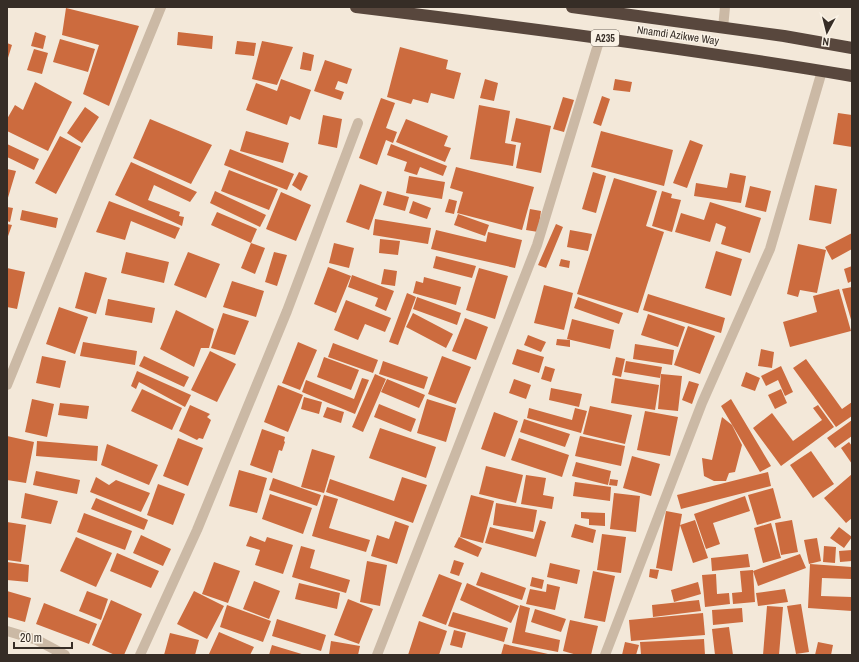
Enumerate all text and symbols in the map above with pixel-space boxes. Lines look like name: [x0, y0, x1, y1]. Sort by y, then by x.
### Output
north arrow: [807, 12, 847, 52]
street label: Nnamdi Azikwe Way: [636, 22, 720, 48]
road number: A235: [591, 30, 619, 46]
text: N: [822, 35, 830, 49]
scale bar: [14, 624, 72, 650]
text: 20 m: [20, 630, 42, 646]

